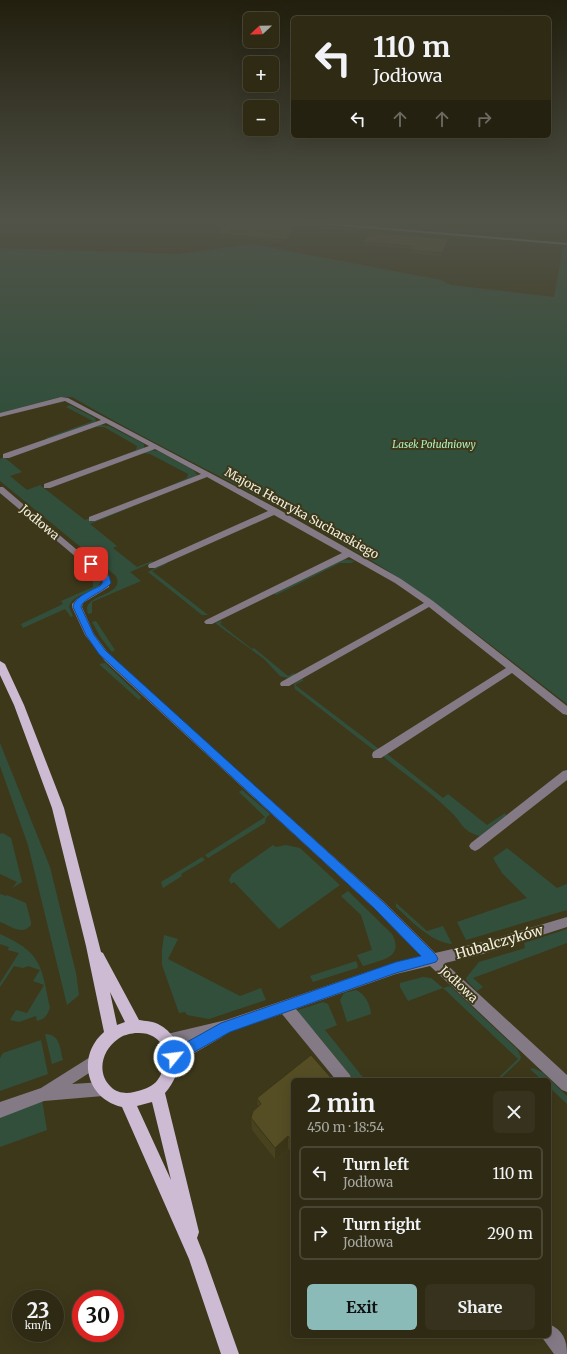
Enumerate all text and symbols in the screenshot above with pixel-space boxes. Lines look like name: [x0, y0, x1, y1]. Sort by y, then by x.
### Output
north arrow: [243, 12, 279, 48]
map controls: [243, 12, 279, 136]
text: 110 m: [373, 29, 450, 65]
icon: left: [307, 32, 359, 84]
button: +: [243, 56, 279, 92]
text: Jodłowa: [373, 64, 442, 87]
button: −: [243, 100, 279, 136]
icon: left: [347, 108, 369, 130]
icon: ahead: [389, 108, 411, 130]
icon: ahead: [431, 108, 453, 130]
icon: right: [473, 108, 495, 130]
park label: Lasek Południowy: [392, 438, 476, 451]
street label: Majora Henryka Sucharskiego: [222, 464, 382, 562]
street label: Jodłowa: [17, 501, 63, 543]
pin: [74, 547, 108, 581]
icon: arrive: [80, 553, 102, 575]
street label: Hubalczyków: [453, 921, 545, 963]
street label: Jodłowa: [436, 962, 481, 1006]
position arrow: [153, 1036, 195, 1078]
text: 2 min: [307, 1088, 375, 1119]
button: close: [493, 1091, 535, 1133]
text: 450 m · 18:54: [307, 1119, 384, 1136]
text: Turn left: [343, 1155, 409, 1174]
icon: left: [309, 1162, 331, 1184]
text: 110 m: [492, 1164, 533, 1183]
text: Jodłowa: [343, 1174, 393, 1191]
text: Turn right: [343, 1215, 421, 1234]
icon: right: [309, 1222, 331, 1244]
text: 290 m: [487, 1224, 533, 1243]
text: Jodłowa: [343, 1234, 393, 1251]
button: Exit: [307, 1284, 417, 1330]
button: Share: [425, 1284, 535, 1330]
speed limit sign: 30: [72, 1290, 124, 1342]
text: 23: [27, 1298, 49, 1323]
text: km/h: [25, 1319, 51, 1332]

